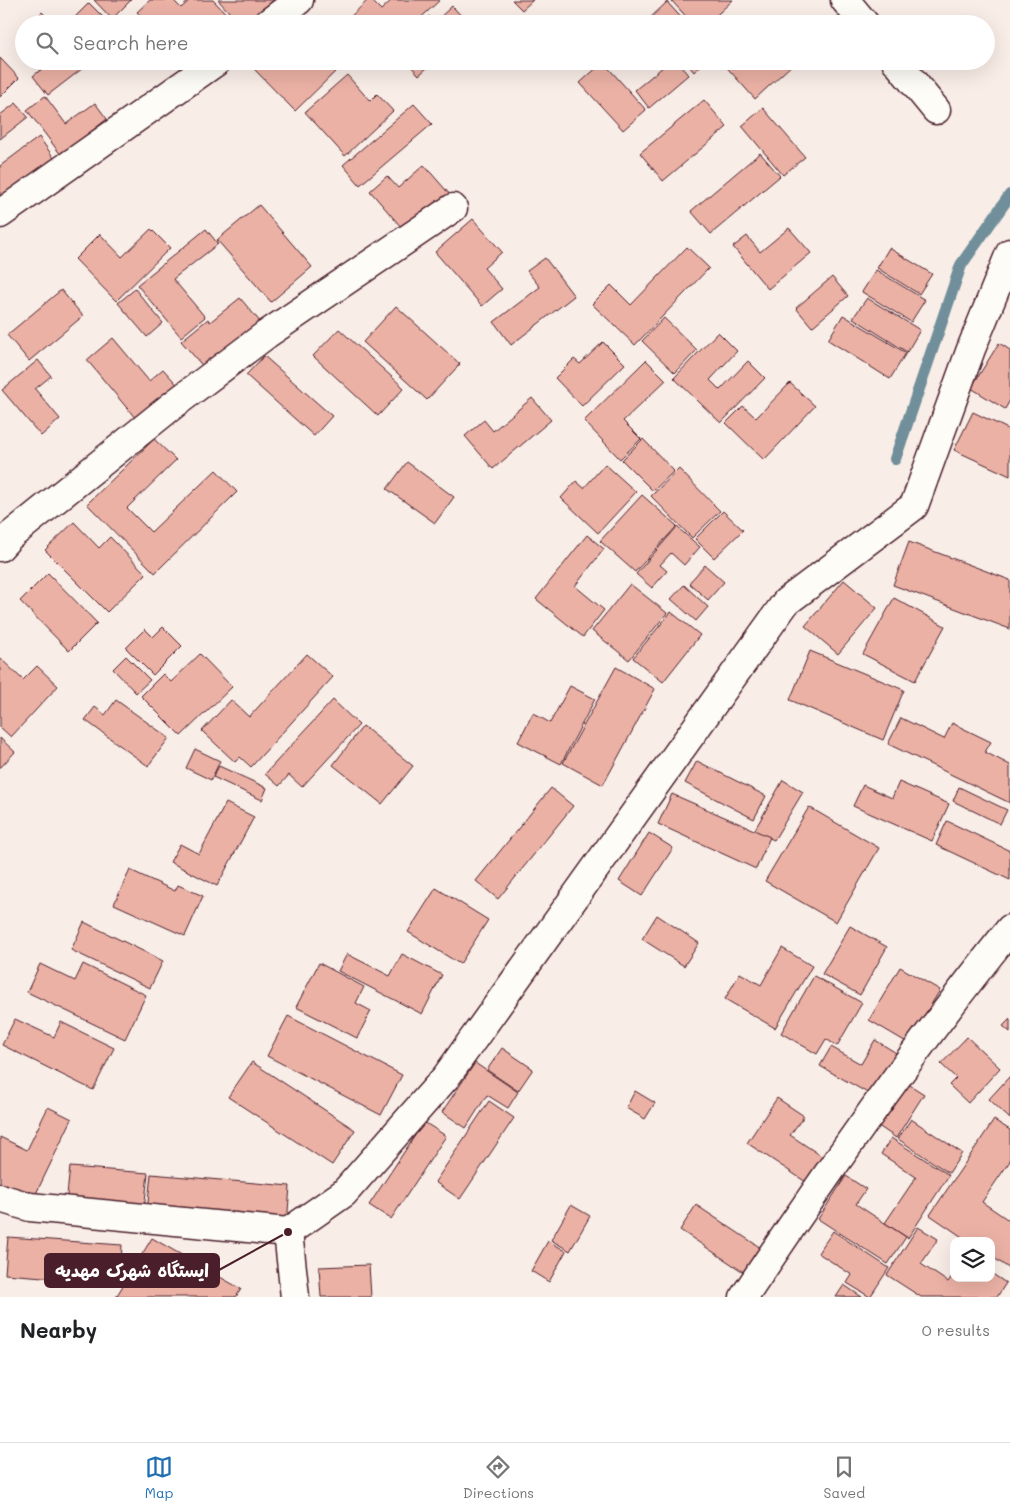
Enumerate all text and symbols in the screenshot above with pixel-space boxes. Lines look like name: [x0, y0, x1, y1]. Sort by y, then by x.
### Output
search box: [15, 15, 995, 70]
icon: search: [33, 29, 61, 57]
text: Search here: [73, 30, 189, 55]
map controls: [950, 1237, 995, 1282]
button: layers: [950, 1237, 995, 1282]
callout: ایستگاه شهرک مهدیه: [45, 1254, 219, 1287]
text: ایستگاه شهرک مهدیه: [55, 1258, 209, 1282]
text: Nearby: [20, 1316, 97, 1343]
text: 0 results: [922, 1319, 990, 1340]
tab: Map: [145, 1453, 173, 1502]
tab: Directions: [463, 1453, 534, 1502]
tab: Saved: [824, 1453, 865, 1502]

